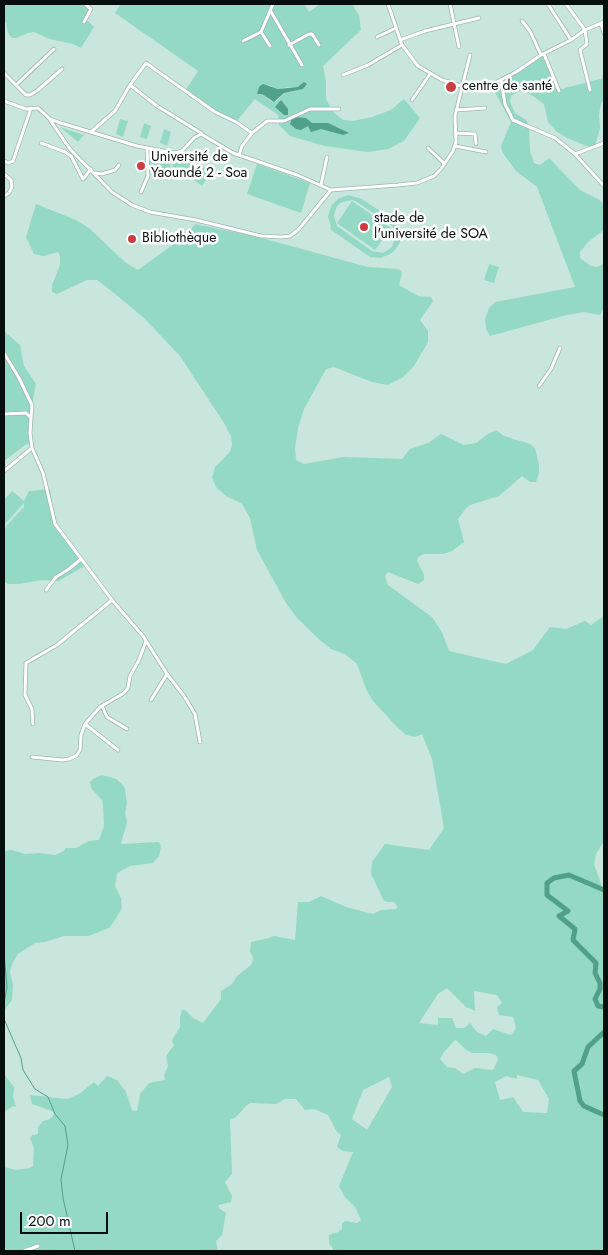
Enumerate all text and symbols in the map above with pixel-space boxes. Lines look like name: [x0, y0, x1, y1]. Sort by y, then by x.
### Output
place label: centre de santé: [462, 79, 552, 95]
marker: centre de santé: [444, 80, 458, 94]
place label: Université de Yaoundé 2 - Soa: [151, 150, 247, 182]
marker: Université de Yaoundé 2 - Soa: [135, 160, 147, 172]
place label: stade de l'université de SOA: [374, 211, 488, 243]
marker: stade de l'université de SOA: [358, 221, 370, 233]
place label: Bibliothèque: [142, 231, 216, 247]
marker: Bibliothèque: [126, 233, 138, 245]
scale bar: [22, 1202, 110, 1234]
text: 200 m: [28, 1210, 71, 1232]

